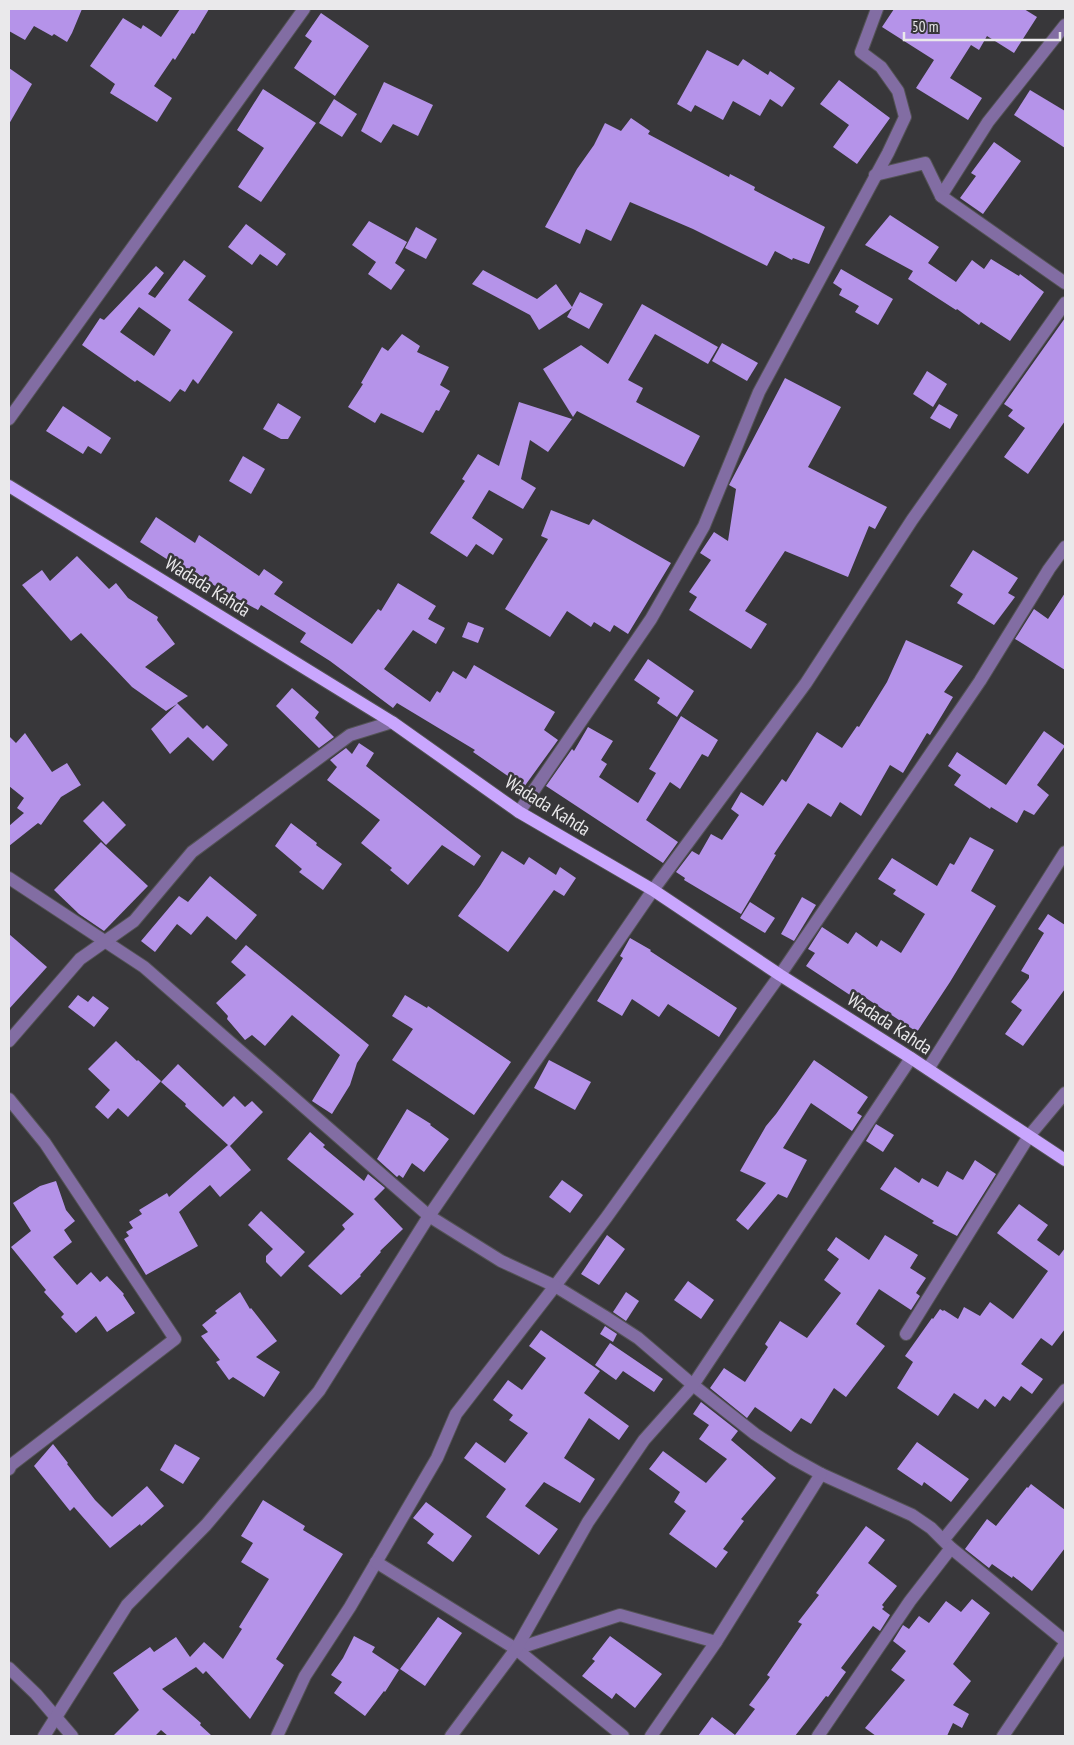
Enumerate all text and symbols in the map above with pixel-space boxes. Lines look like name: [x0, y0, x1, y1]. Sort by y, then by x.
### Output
scale bar: [904, 10, 1060, 42]
text: 50 m: [912, 17, 938, 36]
street label: Wadada Kahda: [161, 550, 255, 622]
street label: Wadada Kahda: [501, 769, 595, 841]
street label: Wadada Kahda: [843, 987, 937, 1059]

